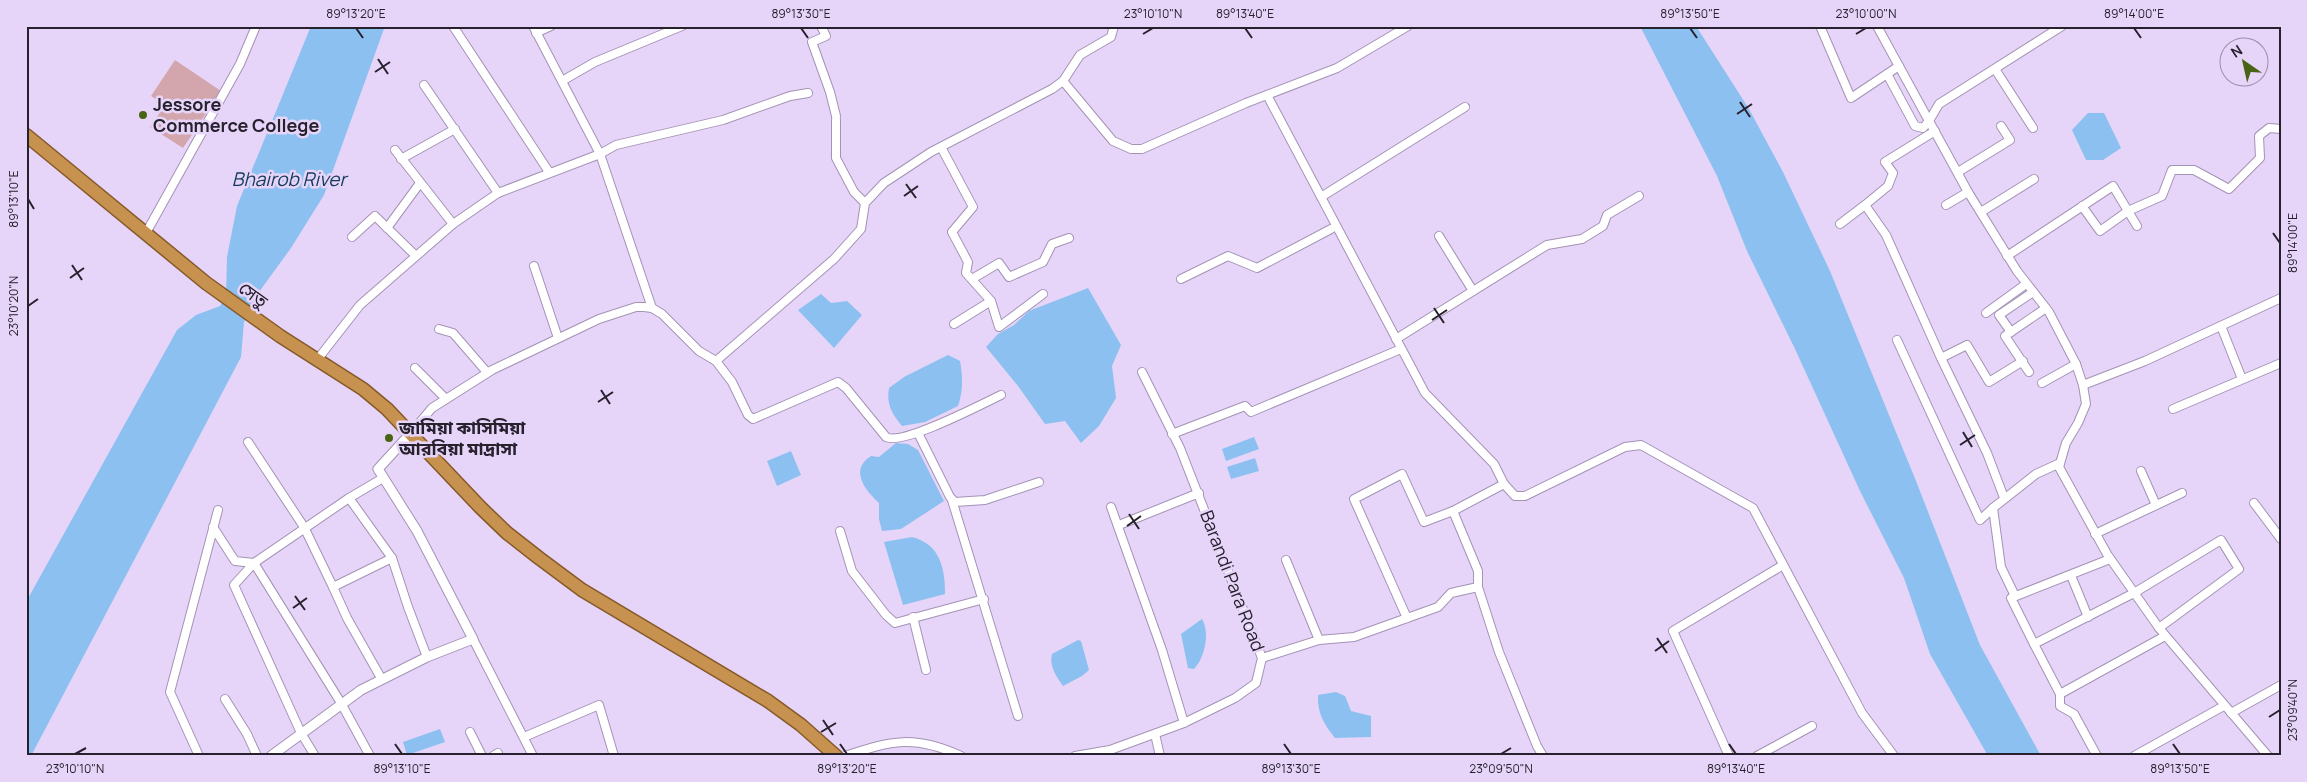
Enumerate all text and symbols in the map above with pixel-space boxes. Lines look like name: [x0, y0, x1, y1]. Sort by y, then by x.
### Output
text: 89°13'20"E: [326, 5, 386, 22]
text: 89°13'30"E: [771, 5, 831, 22]
text: 23°10'10"N: [1124, 5, 1182, 22]
text: 89°13'40"E: [1216, 5, 1274, 22]
text: 89°13'50"E: [1660, 5, 1720, 22]
text: 23°10'00"N: [1836, 5, 1897, 22]
text: 89°14'00"E: [2104, 5, 2164, 22]
north arrow: [2220, 38, 2270, 88]
text: N: [2227, 40, 2246, 61]
place label: Jessore Commerce College: [153, 92, 319, 137]
marker: Jessore Commerce College: [137, 109, 149, 121]
water label: Bhairob River: [232, 166, 348, 192]
text: 89°13'10"E: [5, 170, 22, 228]
text: 89°14'00"E: [2284, 213, 2301, 273]
text: 23°10'20"N: [5, 276, 22, 336]
street label: সেতু: [234, 276, 273, 313]
place label: জামিয়া কাসিমিয়া আরবিয়া মাদ্রাসা: [398, 415, 526, 460]
marker: জামিয়া কাসিমিয়া আরবিয়া মাদ্রাসা: [383, 432, 395, 444]
street label: Barandi Para Road: [1195, 507, 1271, 655]
text: 23°09'40"N: [2284, 679, 2301, 741]
text: 23°10'10"N: [46, 760, 104, 777]
text: 89°13'10"E: [373, 760, 431, 777]
text: 89°13'20"E: [817, 760, 877, 777]
text: 89°13'30"E: [1261, 760, 1321, 777]
text: 23°09'50"N: [1469, 760, 1533, 777]
text: 89°13'40"E: [1707, 760, 1765, 777]
text: 89°13'50"E: [2150, 760, 2210, 777]

